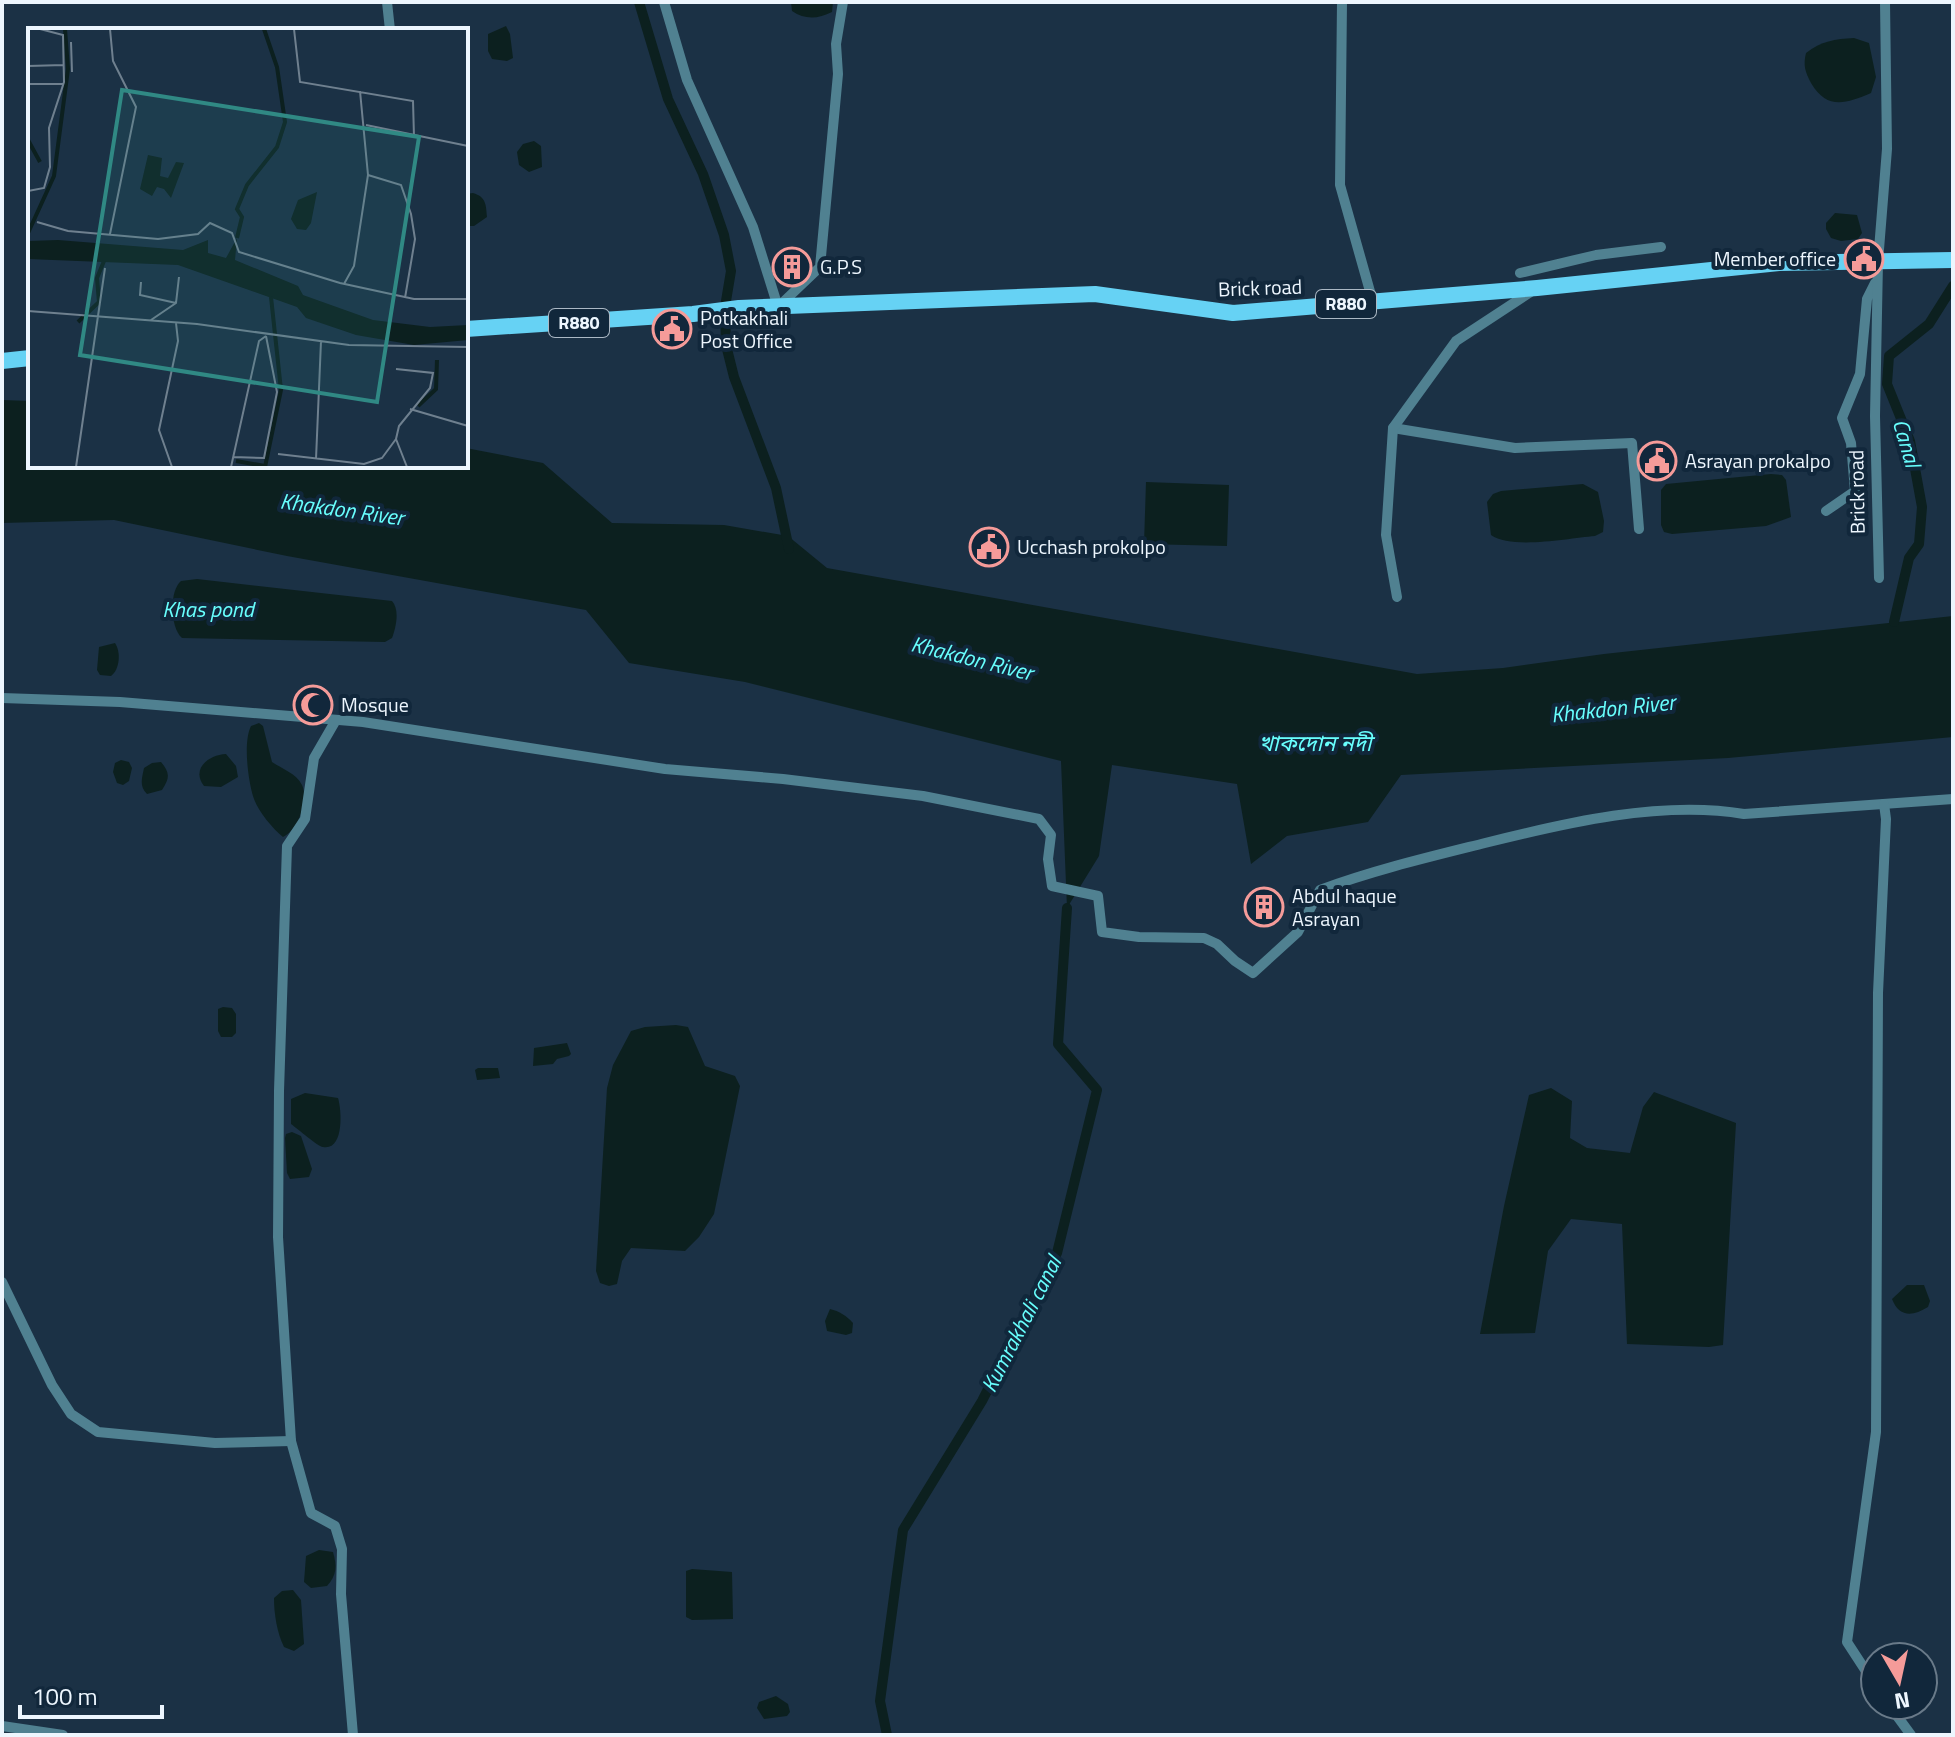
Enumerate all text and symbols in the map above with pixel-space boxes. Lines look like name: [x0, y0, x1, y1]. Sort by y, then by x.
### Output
inset map: [28, 28, 468, 468]
public building icon: Member office: [1843, 238, 1885, 280]
place label: Member office: [1714, 243, 1836, 274]
building icon: G.P.S: [771, 246, 813, 288]
place label: G.P.S: [820, 251, 862, 282]
street label: Brick road: [1217, 271, 1303, 304]
road number: R880: [1316, 290, 1376, 318]
place label: Potkakhali Post Office: [700, 302, 793, 356]
public building icon: Potkakhali Post Office: [651, 308, 693, 350]
road number: R880: [549, 309, 609, 337]
water label: Canal: [1884, 415, 1931, 473]
public building icon: Asrayan prokalpo: [1636, 440, 1678, 482]
place label: Asrayan prokalpo: [1685, 445, 1831, 476]
street label: Brick road: [1840, 450, 1873, 534]
water label: Khakdon River: [278, 484, 409, 535]
public building icon: Ucchash prokolpo: [968, 526, 1010, 568]
place label: Ucchash prokolpo: [1017, 531, 1166, 562]
water label: Khas pond: [162, 592, 257, 626]
water label: Khakdon River: [908, 626, 1039, 690]
mosque icon: Mosque: [292, 684, 334, 726]
water label: Khakdon River: [1549, 684, 1680, 731]
place label: Mosque: [341, 689, 409, 720]
water label: খাকদোন নদী: [1258, 726, 1376, 760]
place label: Abdul haque Asrayan: [1292, 880, 1397, 934]
building icon: Abdul haque Asrayan: [1243, 886, 1285, 928]
water label: Kumrakhali canal: [972, 1248, 1071, 1398]
north arrow: [1859, 1641, 1939, 1721]
scale bar: [20, 1669, 162, 1719]
text: 100 m: [32, 1678, 98, 1714]
text: N: [1892, 1683, 1912, 1719]

